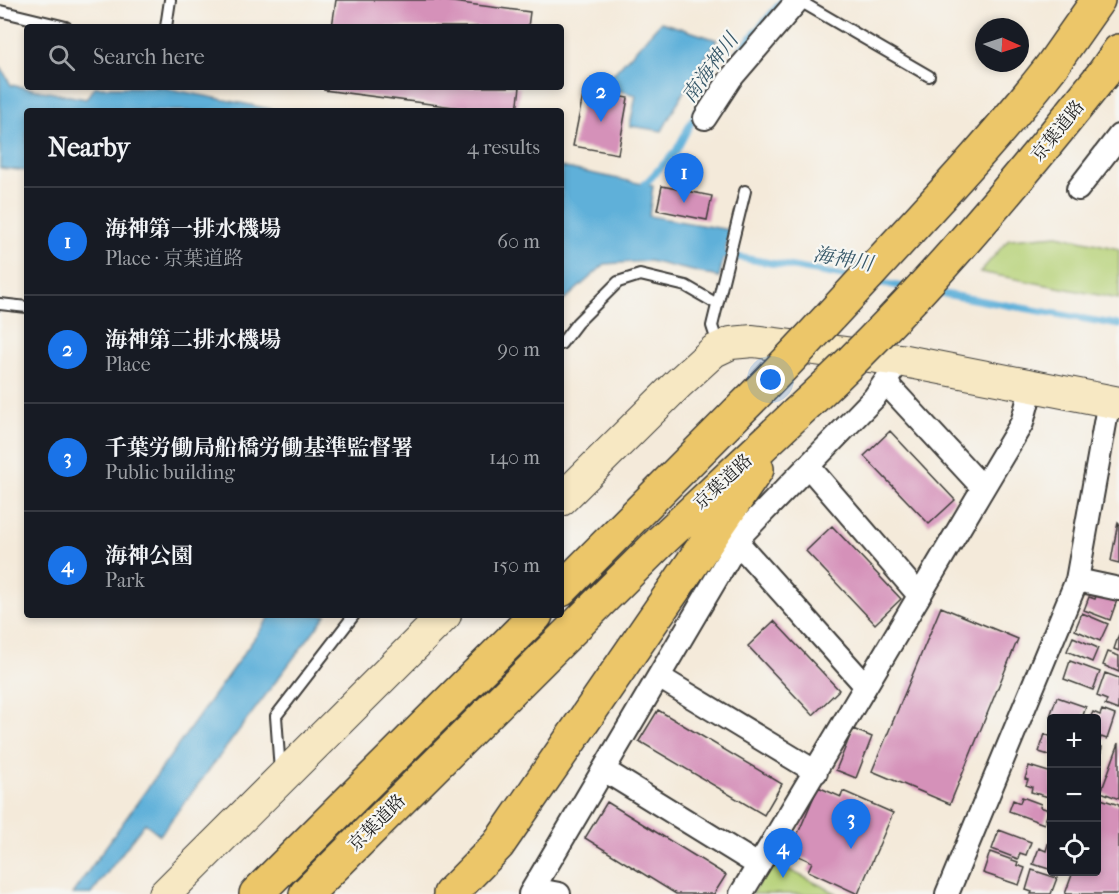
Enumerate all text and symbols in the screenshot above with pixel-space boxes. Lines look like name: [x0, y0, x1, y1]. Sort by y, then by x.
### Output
north arrow: [975, 18, 1029, 72]
search box: [24, 24, 564, 90]
water label: 南海神川: [677, 27, 744, 107]
icon: search: [45, 41, 78, 74]
text: Search here: [93, 44, 205, 70]
pin: 2: [582, 72, 620, 122]
street label: 京葉道路: [1027, 96, 1089, 166]
text: Nearby: [48, 132, 130, 163]
text: 4 results: [467, 136, 540, 159]
pin: 1: [664, 154, 704, 203]
text: 海神第一排水機場: [105, 216, 281, 242]
text: 1: [64, 230, 71, 253]
text: 60 m: [497, 230, 540, 253]
water label: 海神川: [811, 242, 877, 276]
text: Place · 京葉道路: [105, 247, 243, 270]
text: 海神第二排水機場: [105, 327, 281, 353]
text: 2: [62, 338, 73, 361]
text: 90 m: [498, 338, 540, 361]
text: Place: [105, 353, 151, 376]
your location: [756, 365, 785, 394]
text: 千葉労働局船橋労働基準監督署: [105, 435, 413, 461]
text: 3: [63, 446, 72, 469]
text: 140 m: [489, 446, 540, 469]
street label: 京葉道路: [690, 450, 756, 514]
text: Public building: [105, 461, 235, 484]
text: 海神公園: [105, 543, 193, 569]
text: 4: [62, 554, 73, 577]
text: 150 m: [492, 554, 540, 577]
text: Park: [105, 569, 145, 592]
map controls: [1047, 714, 1101, 876]
button: +: [1047, 714, 1101, 768]
button: −: [1047, 768, 1101, 822]
street label: 京葉道路: [344, 790, 410, 856]
pin: 3: [832, 800, 870, 849]
button: locate: [1047, 822, 1101, 876]
pin: 4: [764, 828, 802, 878]

